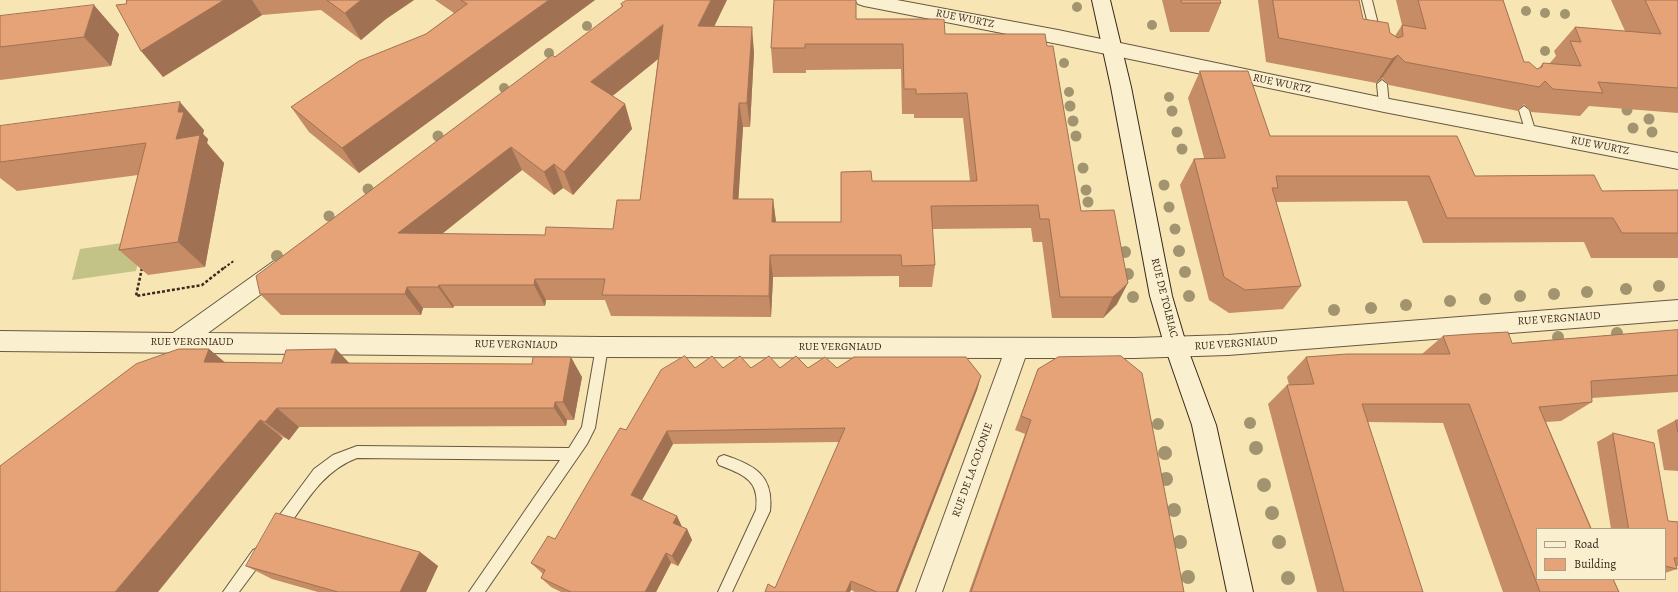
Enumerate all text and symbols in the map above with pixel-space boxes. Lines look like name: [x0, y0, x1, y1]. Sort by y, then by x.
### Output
street label: RUE WURTZ: [935, 7, 995, 31]
street label: RUE WURTZ: [1252, 71, 1312, 97]
street label: RUE WURTZ: [1570, 134, 1630, 158]
street label: RUE DE TOLBIAC: [1148, 257, 1180, 339]
street label: RUE VERGNIAUD: [1517, 310, 1601, 328]
street label: RUE VERGNIAUD: [150, 335, 234, 349]
street label: RUE VERGNIAUD: [1194, 335, 1278, 353]
street label: RUE VERGNIAUD: [474, 338, 558, 352]
street label: RUE VERGNIAUD: [798, 340, 882, 354]
street label: RUE DE LA COLONIE: [950, 421, 996, 519]
legend: [1536, 528, 1666, 580]
text: Road: [1574, 536, 1599, 552]
text: Building: [1574, 556, 1616, 572]

